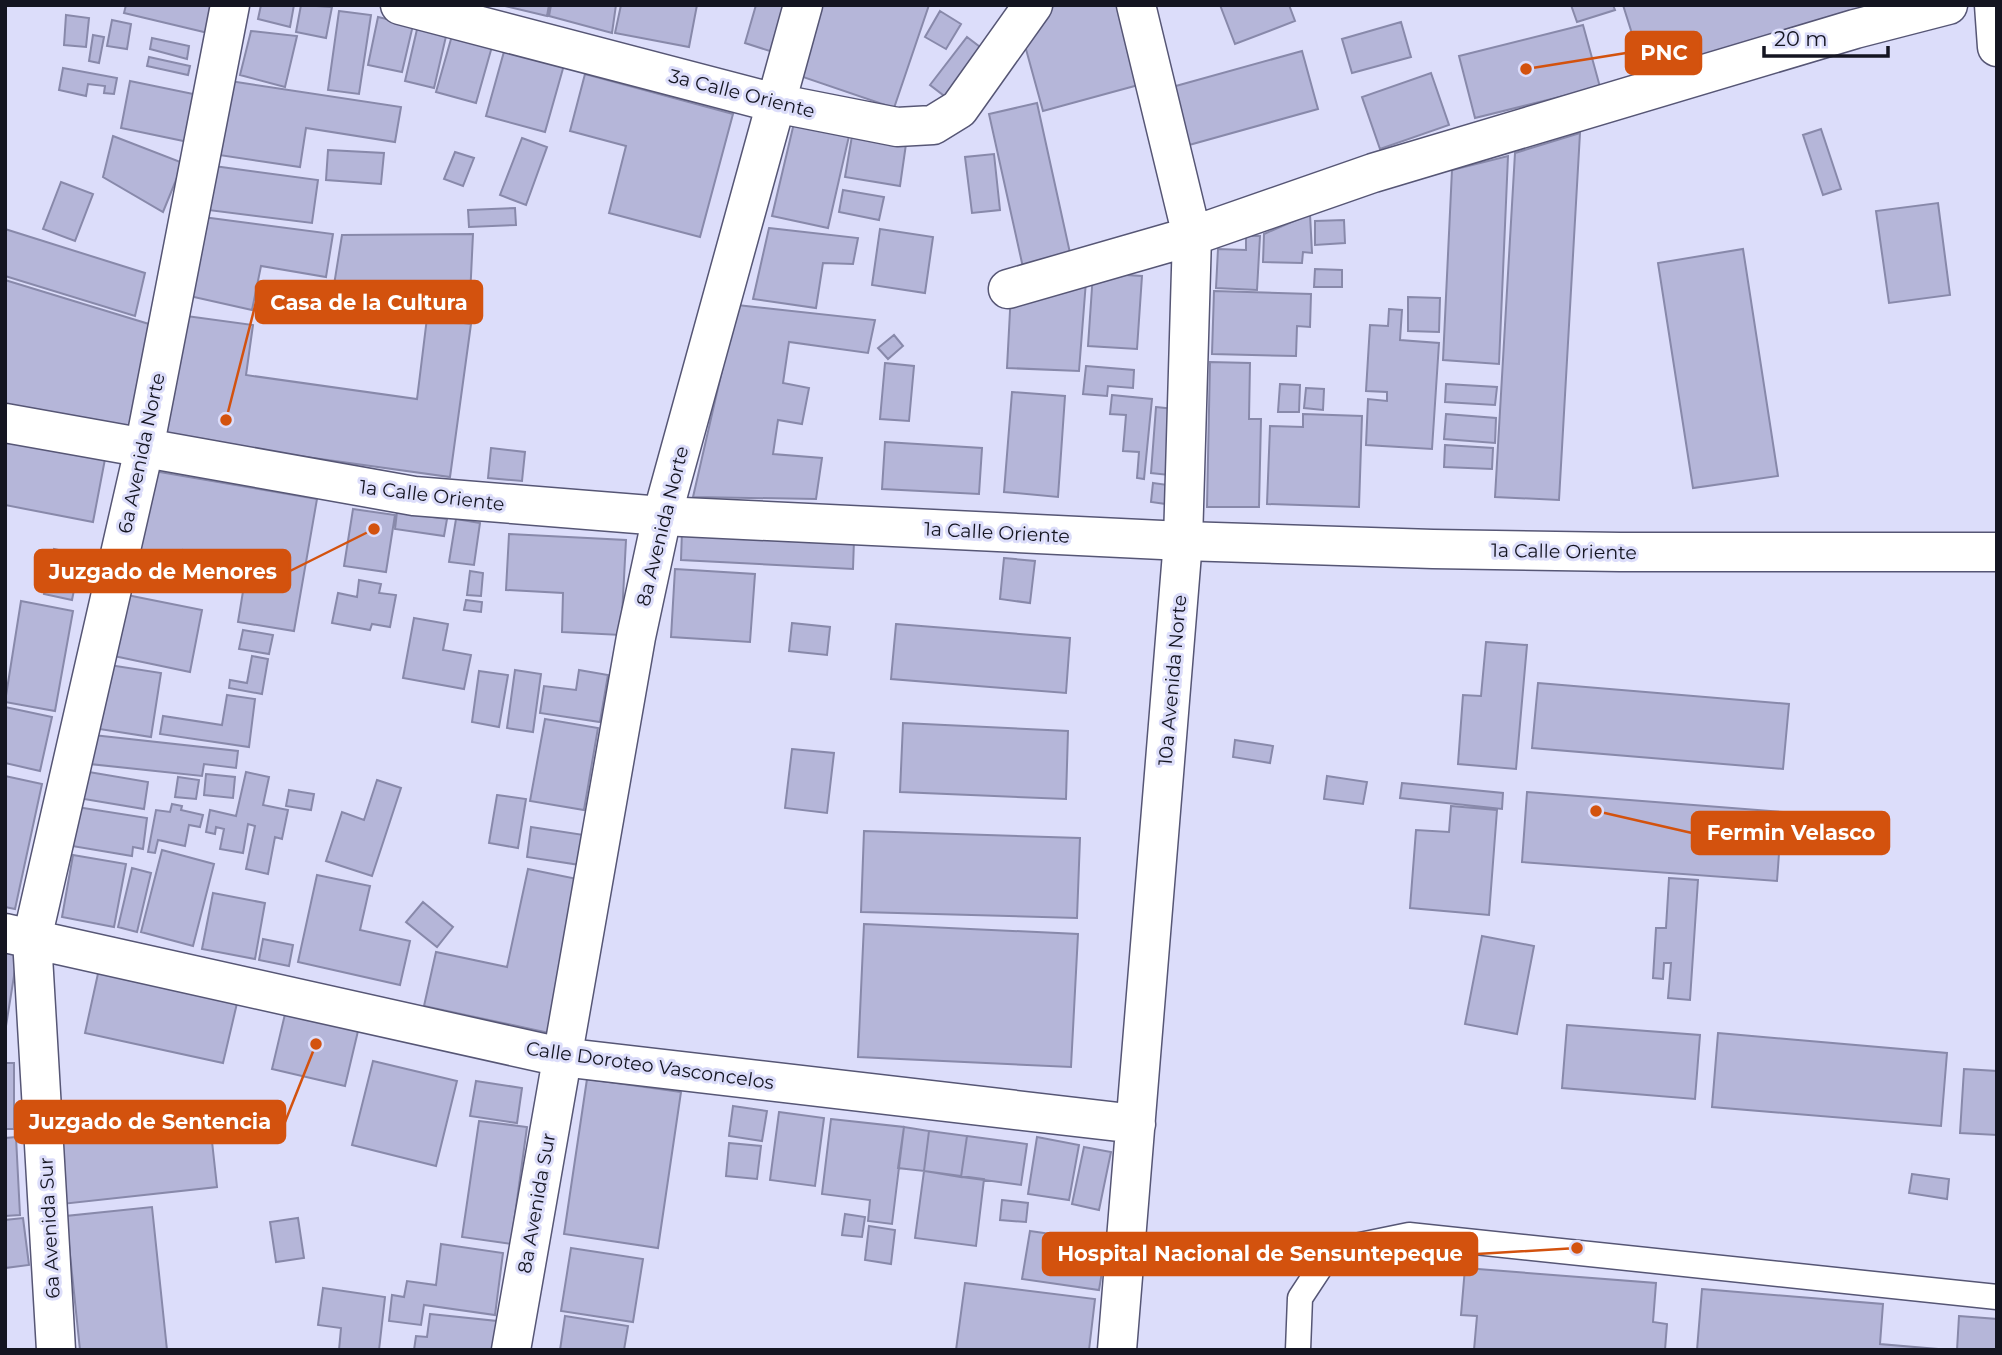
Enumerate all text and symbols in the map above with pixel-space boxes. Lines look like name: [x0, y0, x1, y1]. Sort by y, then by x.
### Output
scale bar: [1764, 14, 1888, 58]
text: 20 m: [1774, 26, 1828, 51]
callout: PNC: [1626, 32, 1701, 74]
text: PNC: [1640, 40, 1688, 65]
street label: 3a Calle Oriente: [666, 64, 817, 123]
callout: Casa de la Cultura: [256, 281, 482, 323]
text: Casa de la Cultura: [270, 290, 468, 315]
street label: 6a Avenida Norte: [113, 371, 170, 535]
street label: 8a Avenida Norte: [631, 444, 693, 608]
street label: 1a Calle Oriente: [358, 475, 506, 516]
street label: 1a Calle Oriente: [924, 517, 1070, 548]
street label: 1a Calle Oriente: [1491, 539, 1637, 564]
callout: Juzgado de Menores: [35, 550, 290, 592]
text: Juzgado de Menores: [48, 559, 277, 584]
street label: 10a Avenida Norte: [1154, 594, 1191, 766]
callout: Fermin Velasco: [1692, 812, 1889, 854]
text: Fermin Velasco: [1707, 820, 1875, 845]
street label: Calle Doroteo Vasconcelos: [524, 1037, 775, 1094]
callout: Juzgado de Sentencia: [15, 1101, 285, 1143]
text: Juzgado de Sentencia: [28, 1109, 271, 1134]
street label: 8a Avenida Sur: [513, 1131, 560, 1275]
street label: 6a Avenida Sur: [34, 1157, 65, 1299]
callout: Hospital Nacional de Sensuntepeque: [1043, 1233, 1477, 1275]
text: Hospital Nacional de Sensuntepeque: [1057, 1241, 1463, 1266]

